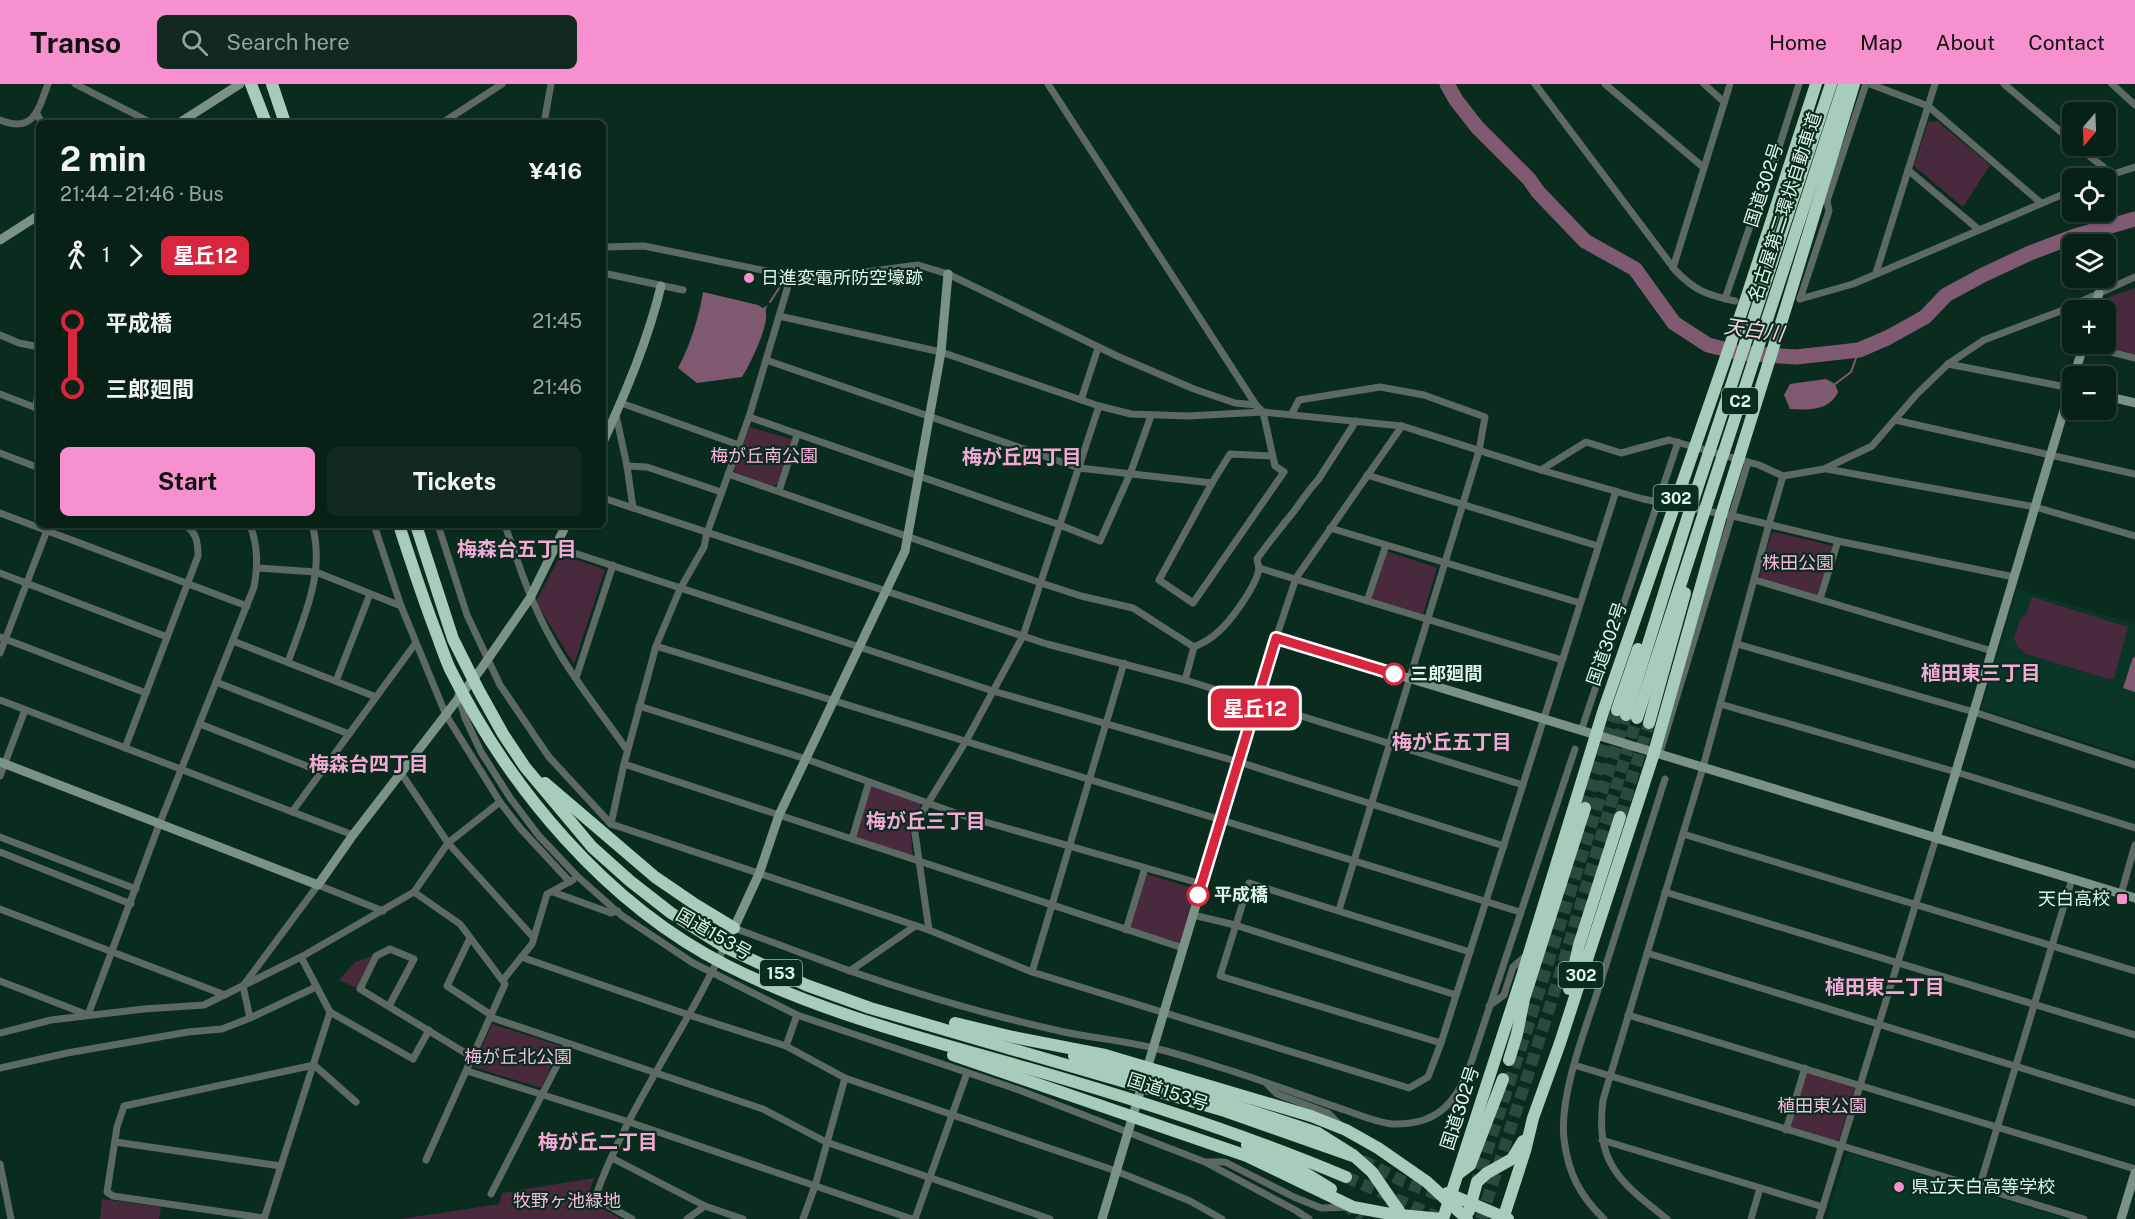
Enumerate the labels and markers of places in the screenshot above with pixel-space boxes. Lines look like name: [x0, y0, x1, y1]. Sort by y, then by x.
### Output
place label: 日進変電所防空壕跡: [761, 267, 923, 288]
marker: 日進変電所防空壕跡: [742, 271, 756, 285]
marker: 三郎廻間: [1383, 663, 1405, 685]
place label: 三郎廻間: [1410, 663, 1482, 684]
marker: 平成橋: [1187, 884, 1209, 906]
place label: 平成橋: [1214, 884, 1268, 905]
place label: 天白高校: [2038, 888, 2110, 909]
marker: 天白高校: [2115, 892, 2129, 906]
place label: 県立天白高等学校: [1911, 1176, 2055, 1197]
marker: 県立天白高等学校: [1892, 1180, 1906, 1194]

